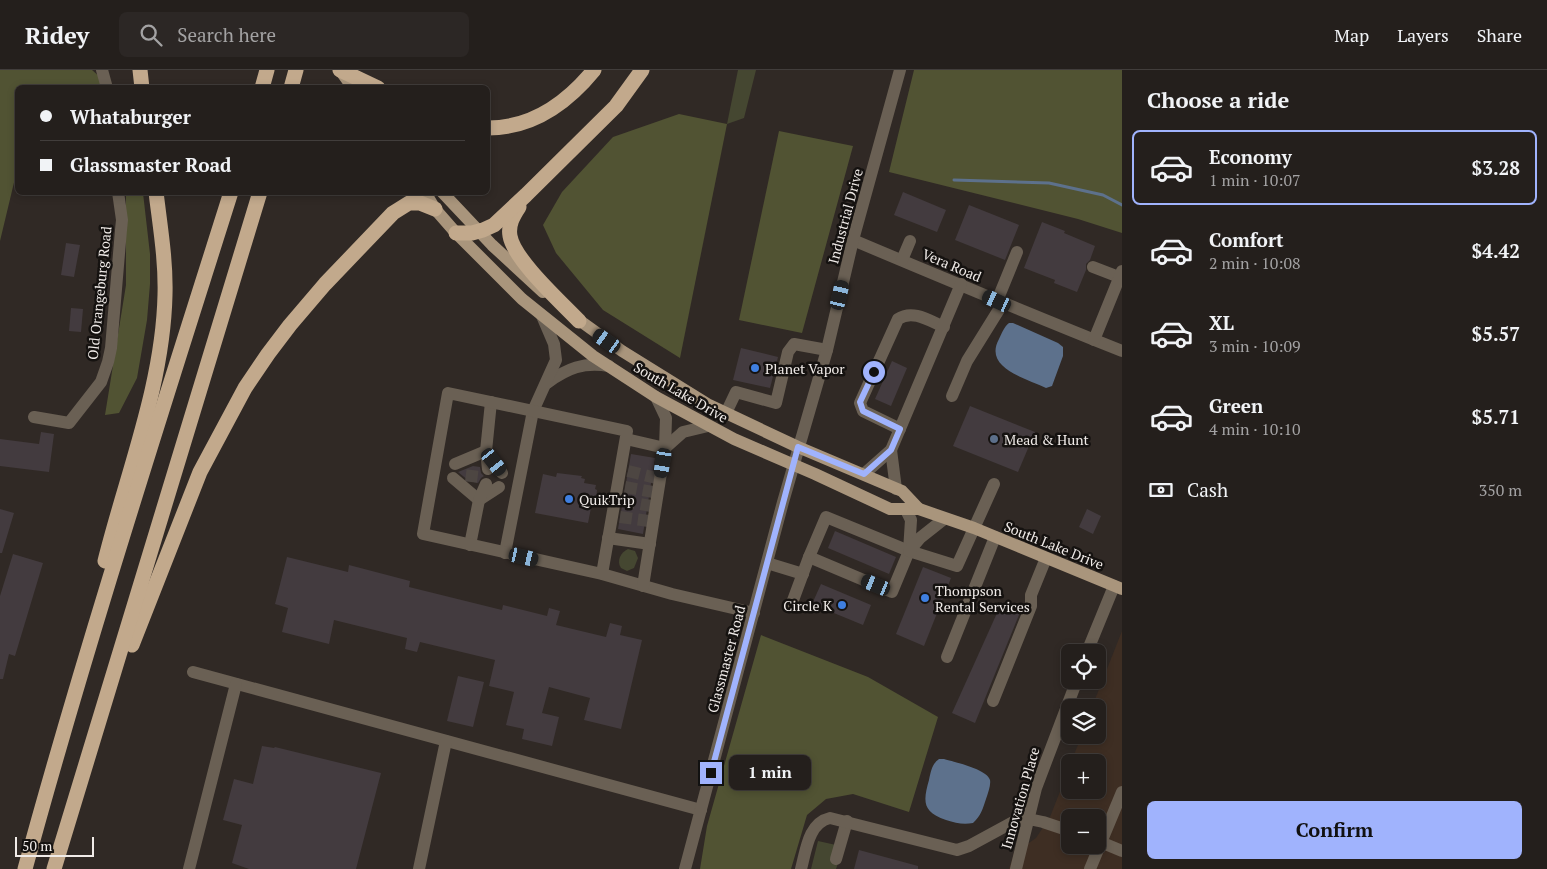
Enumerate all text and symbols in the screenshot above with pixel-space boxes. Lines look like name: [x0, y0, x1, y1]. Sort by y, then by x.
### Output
search box: [119, 12, 469, 57]
text: Ridey: [25, 19, 89, 51]
icon: search: [137, 21, 165, 49]
text: Search here: [177, 22, 276, 47]
text: Map: [1334, 23, 1369, 47]
text: Layers: [1397, 23, 1449, 47]
text: Share: [1477, 23, 1522, 47]
text: Choose a ride: [1147, 85, 1289, 114]
text: Whataburger: [70, 104, 191, 129]
text: Economy: [1209, 144, 1292, 169]
icon: car: [1149, 145, 1194, 190]
text: Glassmaster Road: [70, 152, 231, 177]
text: $3.28: [1471, 155, 1520, 180]
street label: Industrial Drive: [823, 166, 867, 266]
text: 1 min · 10:07: [1209, 169, 1301, 191]
street label: Old Orangeburg Road: [83, 225, 115, 361]
text: Comfort: [1209, 227, 1284, 252]
icon: car: [1149, 228, 1194, 273]
text: $4.42: [1471, 238, 1520, 263]
street label: Vera Road: [920, 244, 985, 286]
text: 2 min · 10:08: [1209, 252, 1301, 274]
car: [829, 279, 850, 311]
car: [980, 288, 1013, 314]
text: XL: [1209, 310, 1234, 335]
icon: car: [1149, 311, 1194, 356]
text: $5.57: [1471, 321, 1520, 346]
car: [590, 326, 623, 356]
text: 3 min · 10:09: [1209, 335, 1301, 357]
street label: South Lake Drive: [630, 357, 732, 427]
place label: Planet Vapor: [765, 359, 845, 378]
route start: [863, 361, 885, 383]
marker: Planet Vapor: [749, 362, 761, 374]
text: Green: [1209, 393, 1263, 418]
icon: car: [1149, 394, 1194, 439]
text: $5.71: [1471, 404, 1520, 429]
text: 4 min · 10:10: [1209, 418, 1301, 440]
place label: Mead & Hunt: [1004, 430, 1090, 449]
marker: Mead & Hunt: [988, 433, 1000, 445]
car: [478, 446, 509, 478]
car: [653, 447, 672, 479]
icon: cash: [1147, 476, 1175, 504]
text: Cash: [1187, 477, 1228, 502]
text: 350 m: [1479, 479, 1522, 501]
place label: QuikTrip: [579, 490, 635, 509]
marker: QuikTrip: [563, 493, 575, 505]
street label: South Lake Drive: [1001, 516, 1107, 574]
car: [507, 546, 540, 568]
car: [859, 572, 892, 598]
place label: Thompson Rental Services: [935, 581, 1030, 616]
marker: Thompson Rental Services: [919, 592, 931, 604]
place label: Circle K: [783, 596, 833, 615]
marker: Circle K: [836, 599, 848, 611]
street label: Glassmaster Road: [703, 603, 750, 715]
map controls: [1061, 644, 1106, 854]
button: locate: [1061, 644, 1106, 689]
button: layers: [1061, 699, 1106, 744]
street label: Innovation Place: [996, 745, 1044, 851]
button: +: [1061, 754, 1106, 799]
callout: 1 min: [728, 756, 811, 790]
text: 1 min: [748, 761, 792, 783]
route end: [700, 762, 722, 784]
button: Confirm: [1147, 801, 1522, 859]
button: −: [1061, 809, 1106, 854]
scale bar: [15, 834, 94, 857]
text: 50 m: [22, 836, 52, 855]

